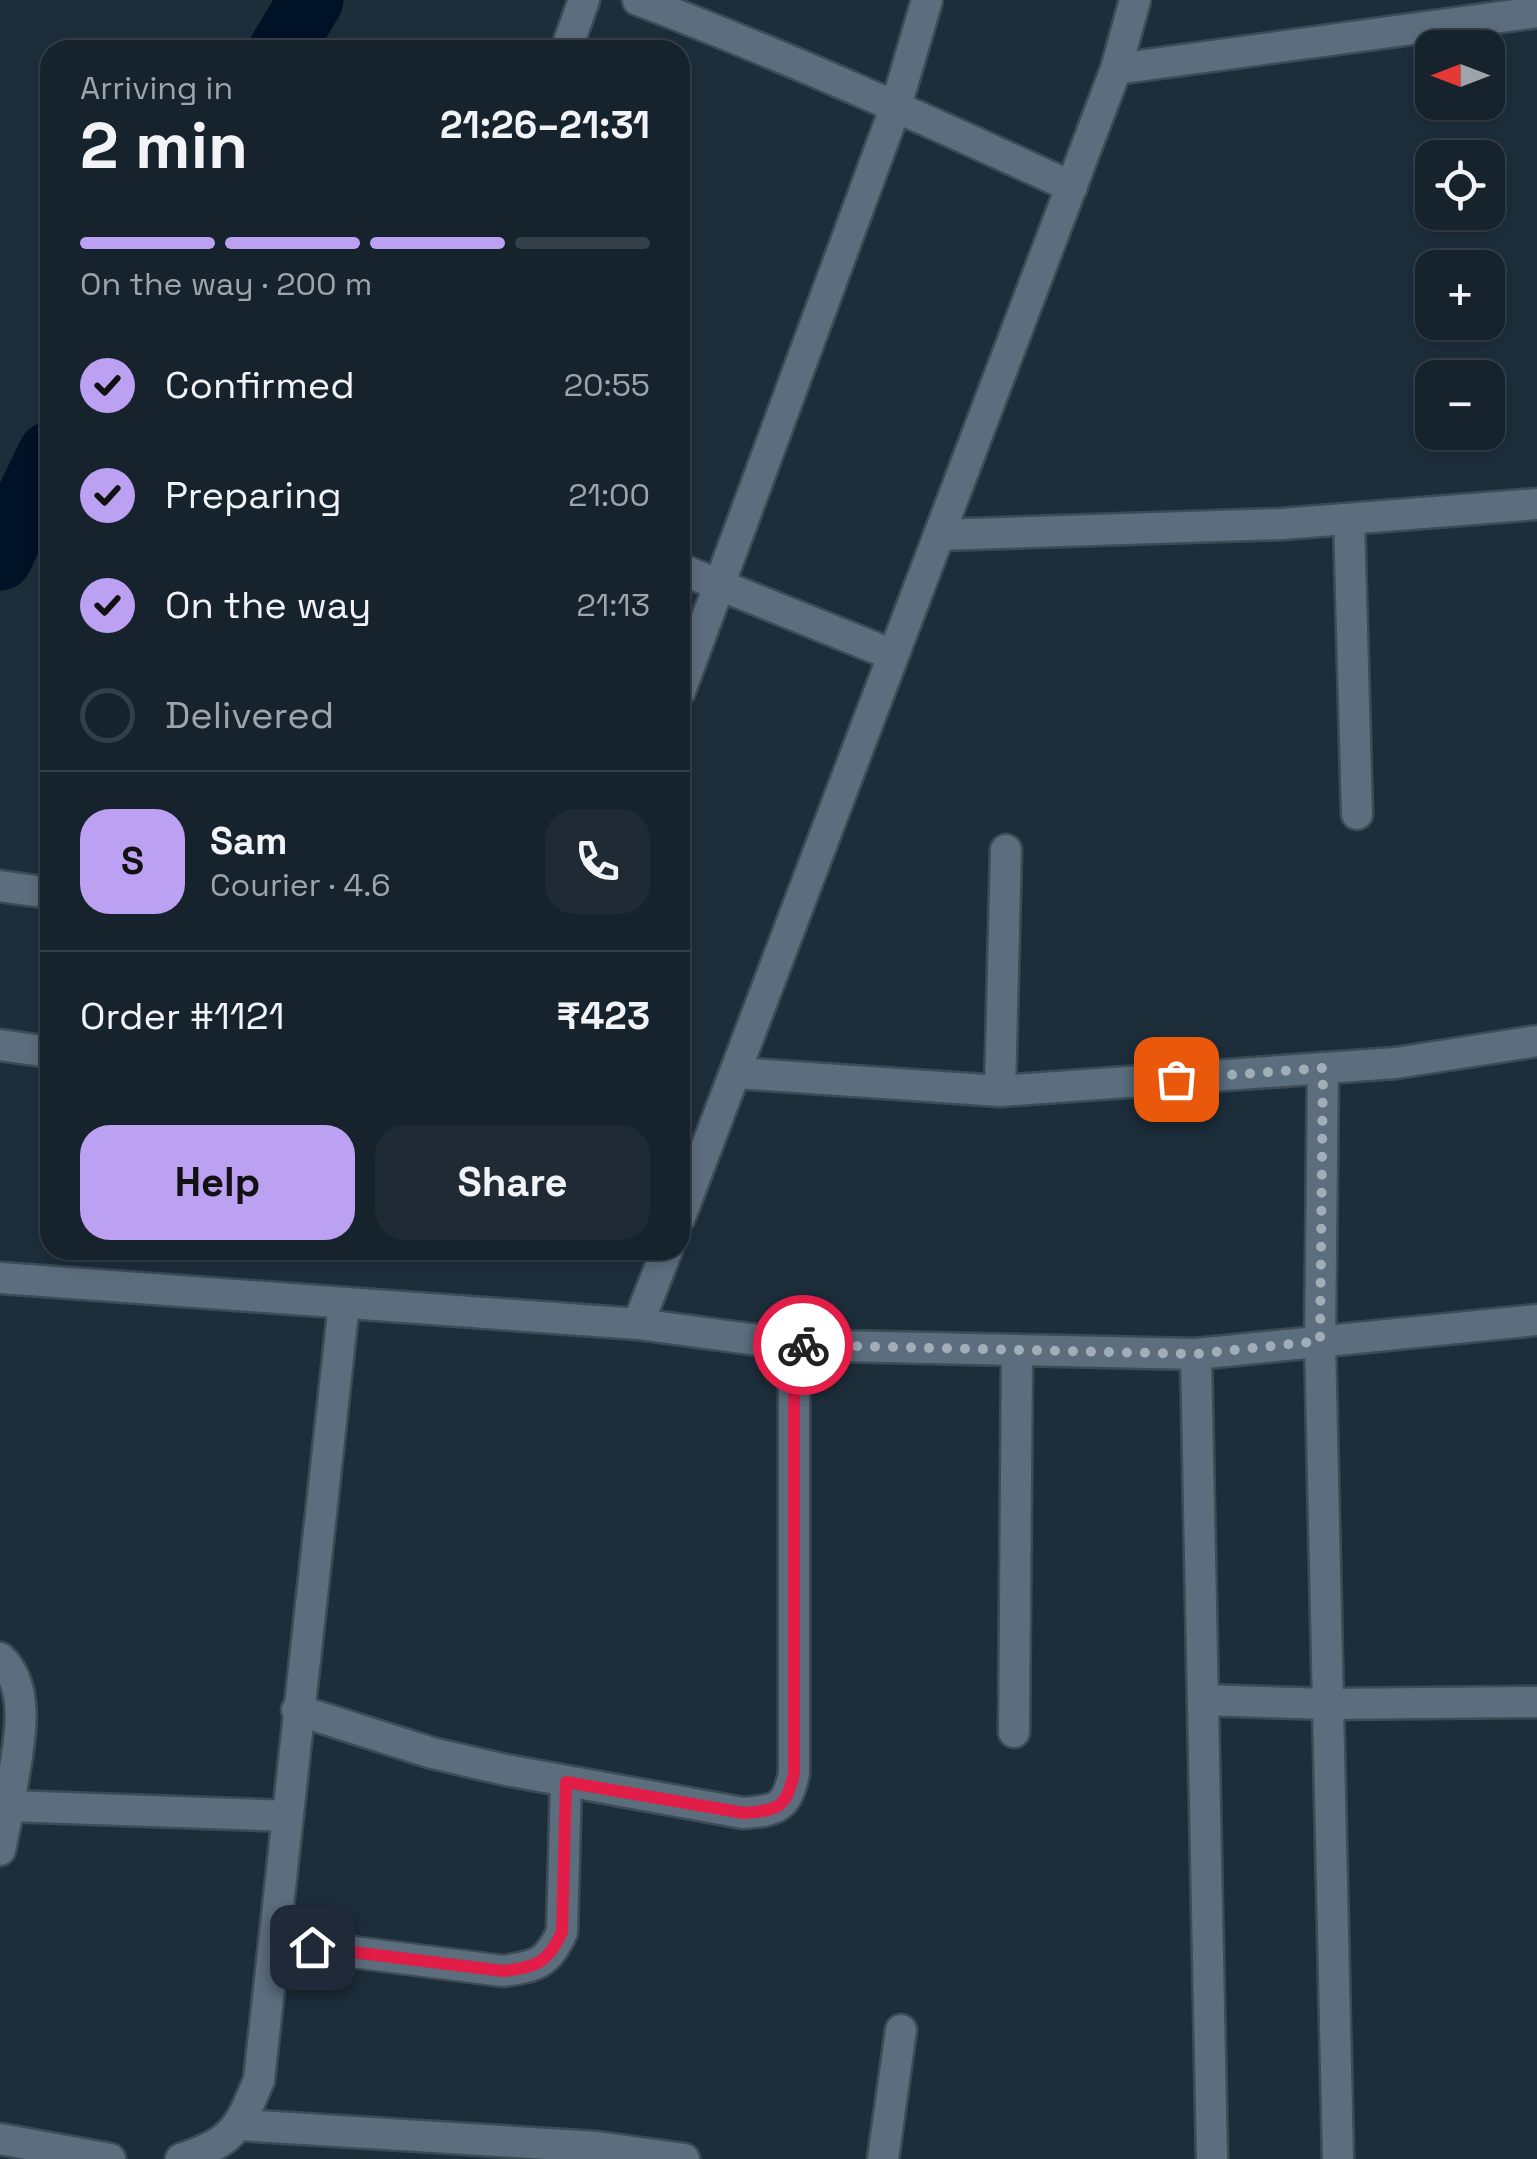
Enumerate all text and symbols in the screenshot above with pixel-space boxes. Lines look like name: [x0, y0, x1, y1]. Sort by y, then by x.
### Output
north arrow: [1415, 30, 1505, 120]
map controls: [1415, 30, 1505, 450]
text: Arriving in: [80, 68, 233, 108]
text: 21:26–21:31: [440, 101, 650, 149]
text: 2 min: [80, 104, 248, 187]
button: locate: [1415, 140, 1505, 230]
button: +: [1415, 250, 1505, 340]
text: On the way · 200 m: [80, 264, 372, 304]
icon: check: [80, 358, 135, 413]
button: −: [1415, 360, 1505, 450]
text: Confirmed: [165, 361, 355, 409]
text: 20:55: [564, 365, 650, 405]
icon: check: [80, 468, 135, 523]
text: Preparing: [165, 471, 342, 519]
text: 21:00: [568, 475, 650, 515]
icon: check: [80, 578, 135, 633]
text: On the way: [165, 581, 371, 629]
text: 21:13: [577, 585, 650, 625]
text: Delivered: [165, 691, 334, 739]
button: phone: [545, 809, 650, 914]
text: Sam: [210, 817, 287, 865]
text: S: [121, 837, 144, 885]
text: Courier · 4.6: [210, 865, 391, 905]
text: Order #1121: [80, 992, 285, 1040]
text: ₹423: [557, 992, 650, 1040]
pin: [1134, 1037, 1219, 1122]
icon: bag: [1149, 1052, 1204, 1107]
button: Help: [80, 1125, 355, 1240]
button: Share: [375, 1125, 650, 1240]
courier: [753, 1295, 853, 1395]
icon: bike: [776, 1318, 831, 1373]
pin: [270, 1905, 355, 1990]
icon: home: [285, 1920, 340, 1975]

